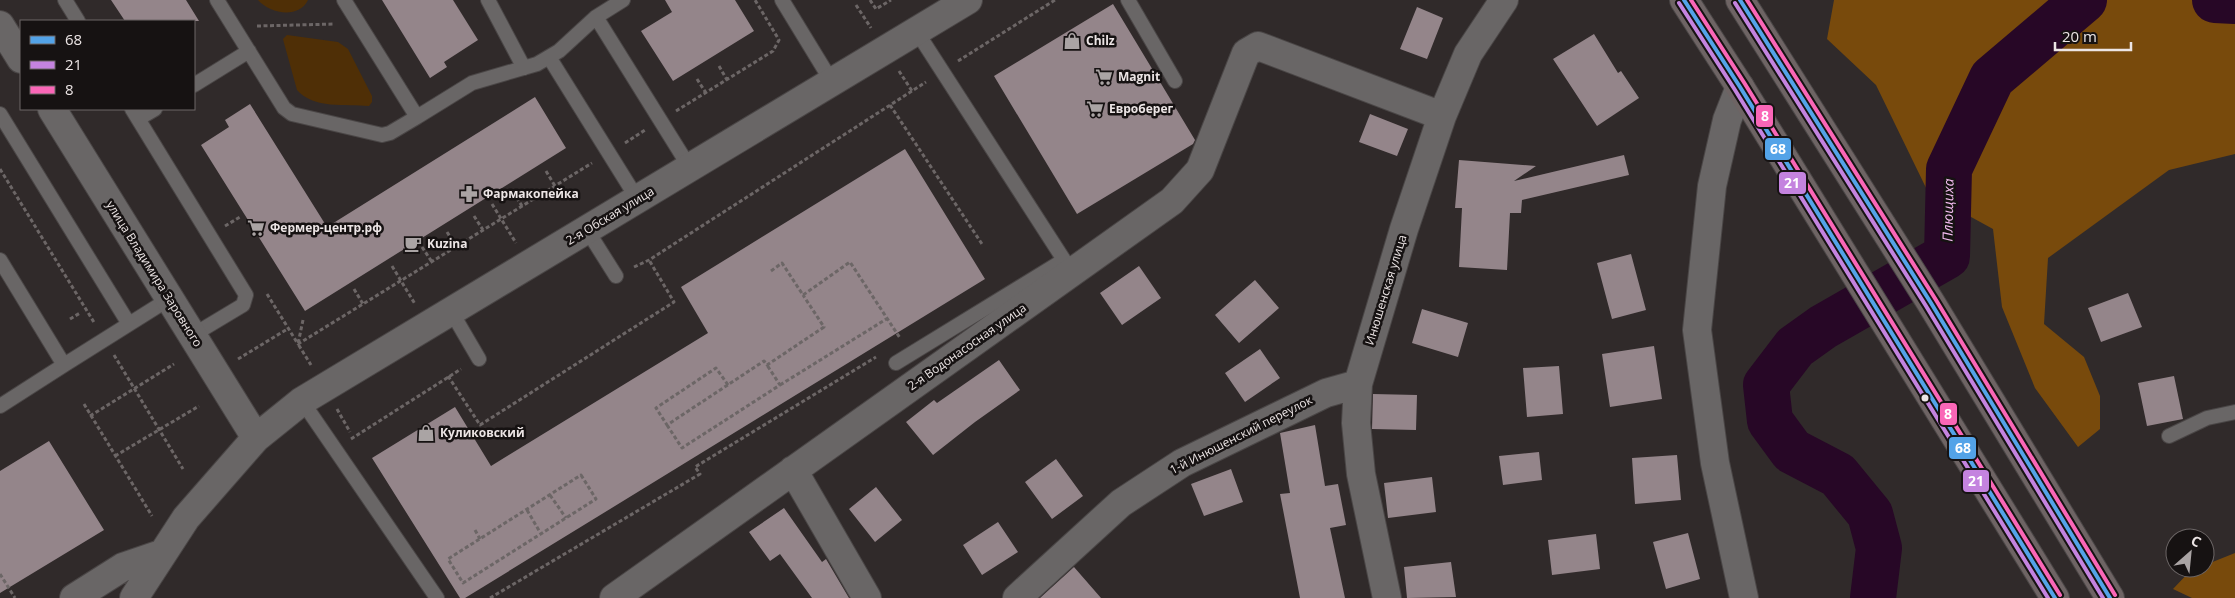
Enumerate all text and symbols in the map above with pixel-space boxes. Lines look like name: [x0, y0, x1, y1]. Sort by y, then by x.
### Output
legend: [20, 20, 195, 110]
scale bar: [2055, 20, 2131, 52]
text: 20 m: [2062, 26, 2097, 46]
text: 68: [65, 29, 82, 49]
shop icon: Chilz: [1062, 31, 1082, 51]
place label: Chilz: [1086, 32, 1115, 49]
text: 21: [65, 54, 82, 74]
supermarket icon: Magnit: [1094, 67, 1114, 87]
place label: Magnit: [1118, 68, 1160, 85]
text: 8: [65, 79, 74, 99]
supermarket icon: Евроберег: [1085, 99, 1105, 119]
place label: Евроберег: [1109, 100, 1174, 117]
line badge: 8: [1755, 104, 1774, 128]
text: 8: [1761, 106, 1769, 125]
line badge: 68: [1764, 137, 1792, 161]
text: 68: [1770, 139, 1786, 158]
line badge: 21: [1778, 171, 1807, 195]
text: 21: [1784, 173, 1800, 192]
water label: Плющиха: [1937, 178, 1958, 242]
street label: 2-я Обская улица: [562, 183, 657, 249]
pharmacy icon: Фармакопейка: [459, 184, 479, 204]
place label: Фармакопейка: [483, 185, 579, 202]
street label: улица Владимира Заровного: [102, 197, 207, 350]
supermarket icon: Фермер-центр.рф: [246, 218, 266, 238]
place label: Фермер-центр.рф: [270, 219, 382, 236]
street label: Инюшенская улица: [1361, 233, 1410, 347]
cafe icon: Kuzina: [403, 234, 423, 254]
place label: Kuzina: [427, 235, 468, 252]
street label: 2-я Водонасосная улица: [904, 299, 1029, 394]
street label: 1-й Инюшенский переулок: [1167, 391, 1316, 478]
unlabelled marker: [1920, 393, 1930, 403]
line badge: 8: [1939, 402, 1958, 426]
text: 8: [1944, 404, 1952, 423]
shop icon: Куликовский: [416, 423, 436, 443]
place label: Куликовский: [440, 424, 525, 441]
line badge: 68: [1948, 436, 1977, 460]
text: 68: [1955, 438, 1971, 457]
line badge: 21: [1962, 469, 1990, 493]
text: 21: [1968, 471, 1984, 490]
north arrow: [2165, 528, 2215, 578]
text: С: [2188, 530, 2204, 551]

